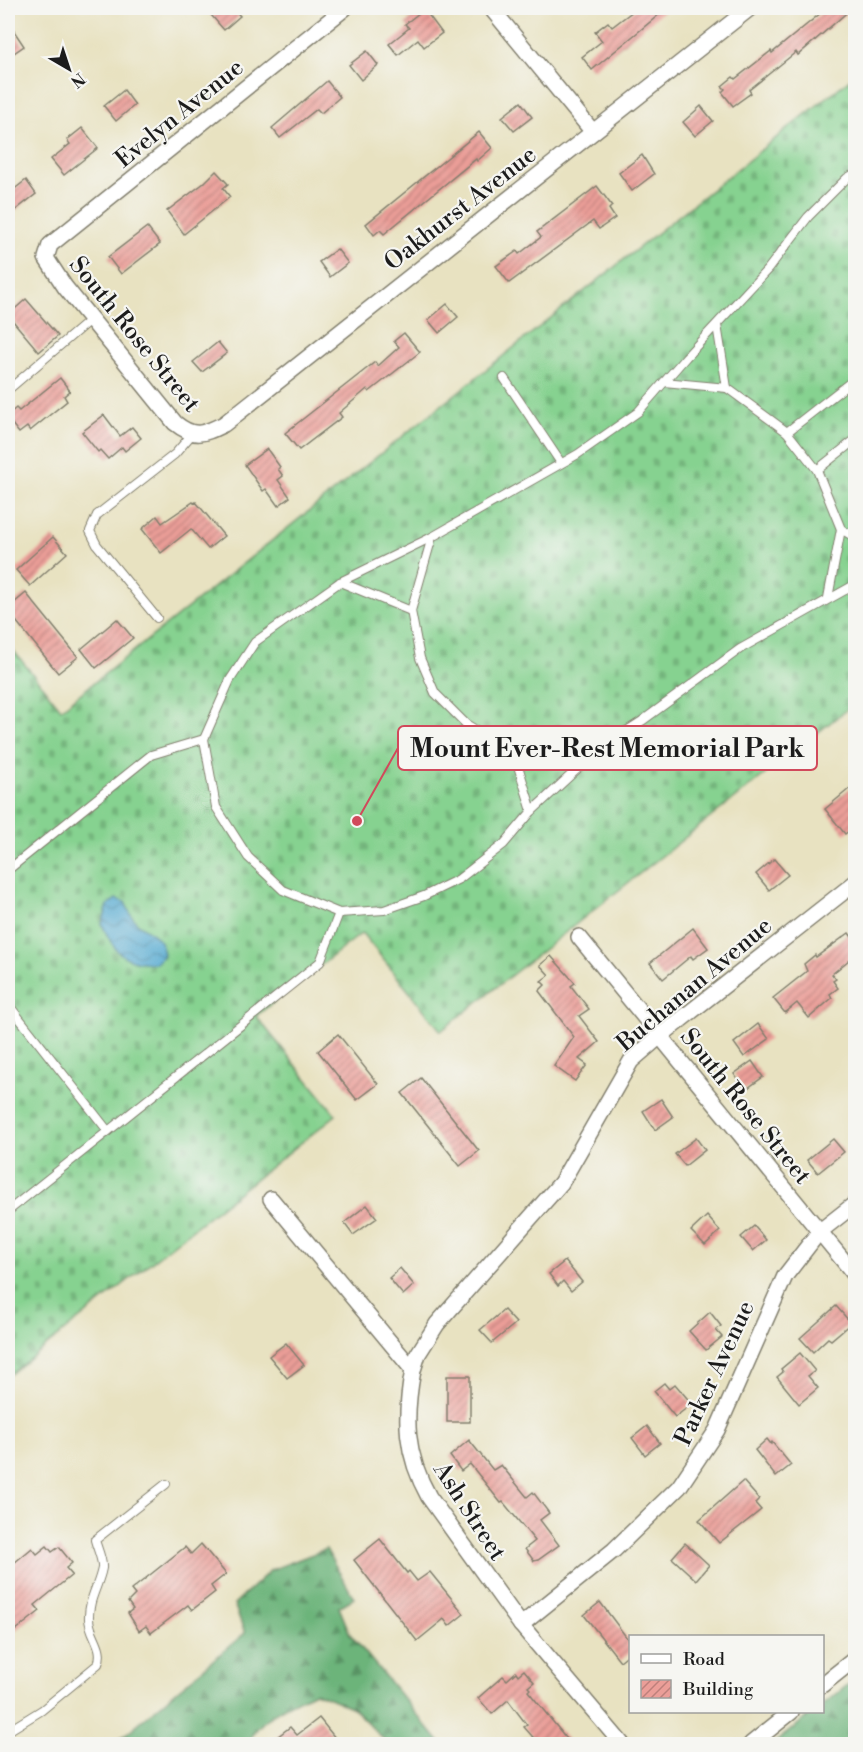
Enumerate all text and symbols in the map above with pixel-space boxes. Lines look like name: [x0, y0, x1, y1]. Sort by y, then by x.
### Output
north arrow: [39, 39, 99, 99]
street label: Evelyn Avenue: [109, 53, 250, 175]
text: N: [66, 68, 89, 92]
street label: Oakhurst Avenue: [378, 140, 543, 278]
street label: South Rose Street: [62, 251, 206, 419]
callout: Mount Ever-Rest Memorial Park: [398, 726, 817, 770]
text: Mount Ever-Rest Memorial Park: [410, 733, 805, 765]
street label: Buchanan Avenue: [610, 911, 778, 1059]
street label: South Rose Street: [673, 1023, 817, 1191]
street label: Parker Avenue: [668, 1296, 762, 1451]
street label: Ash Street: [426, 1456, 512, 1567]
legend: [629, 1635, 824, 1713]
text: Road: [683, 1648, 726, 1671]
text: Building: [682, 1678, 754, 1701]

